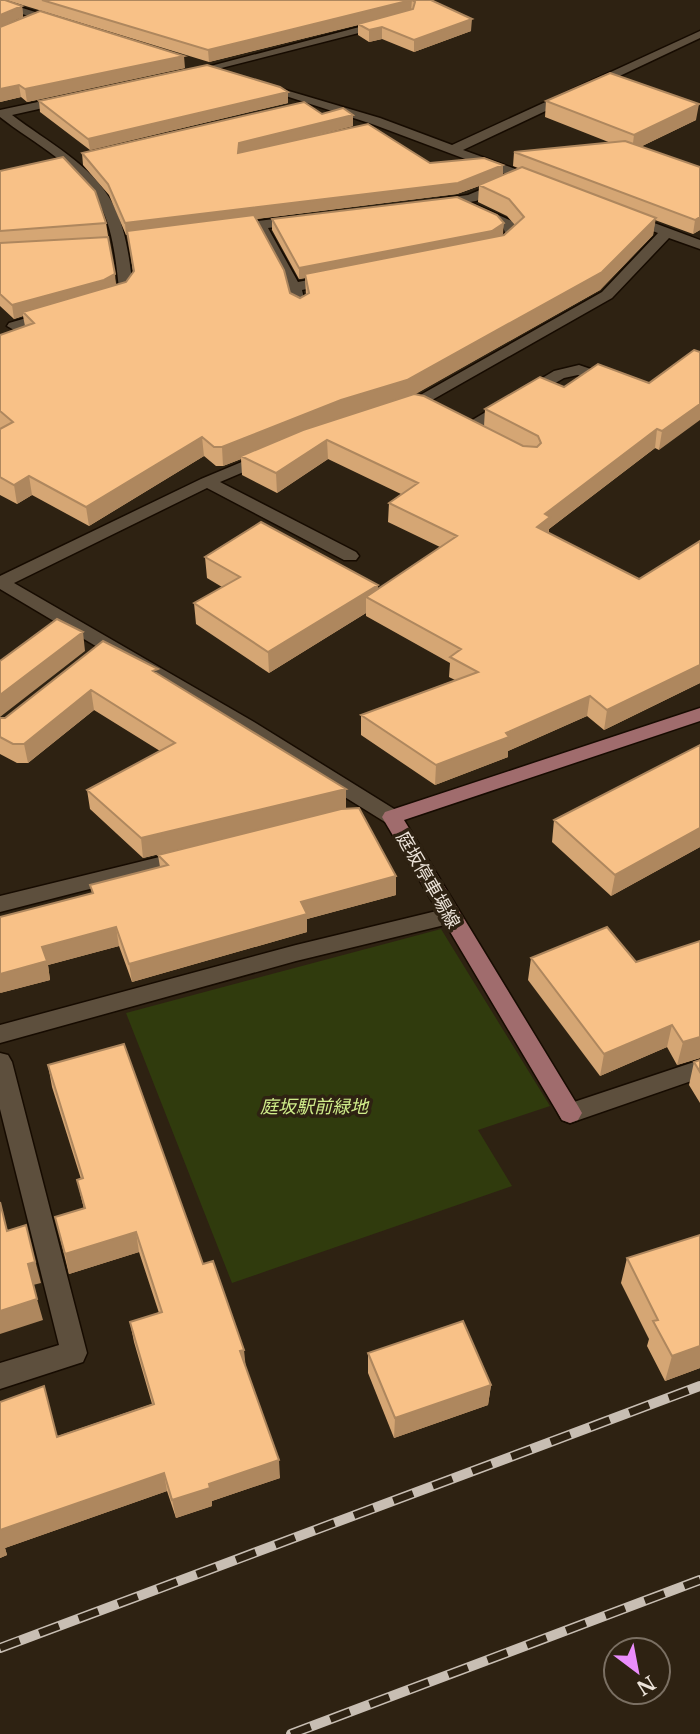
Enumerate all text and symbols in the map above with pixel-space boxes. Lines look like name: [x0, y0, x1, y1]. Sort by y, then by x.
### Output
street label: 庭坂停車場線: [391, 828, 465, 932]
park label: 庭坂駅前緑地: [260, 1096, 370, 1118]
north arrow: [602, 1636, 672, 1706]
text: N: [632, 1671, 659, 1700]

